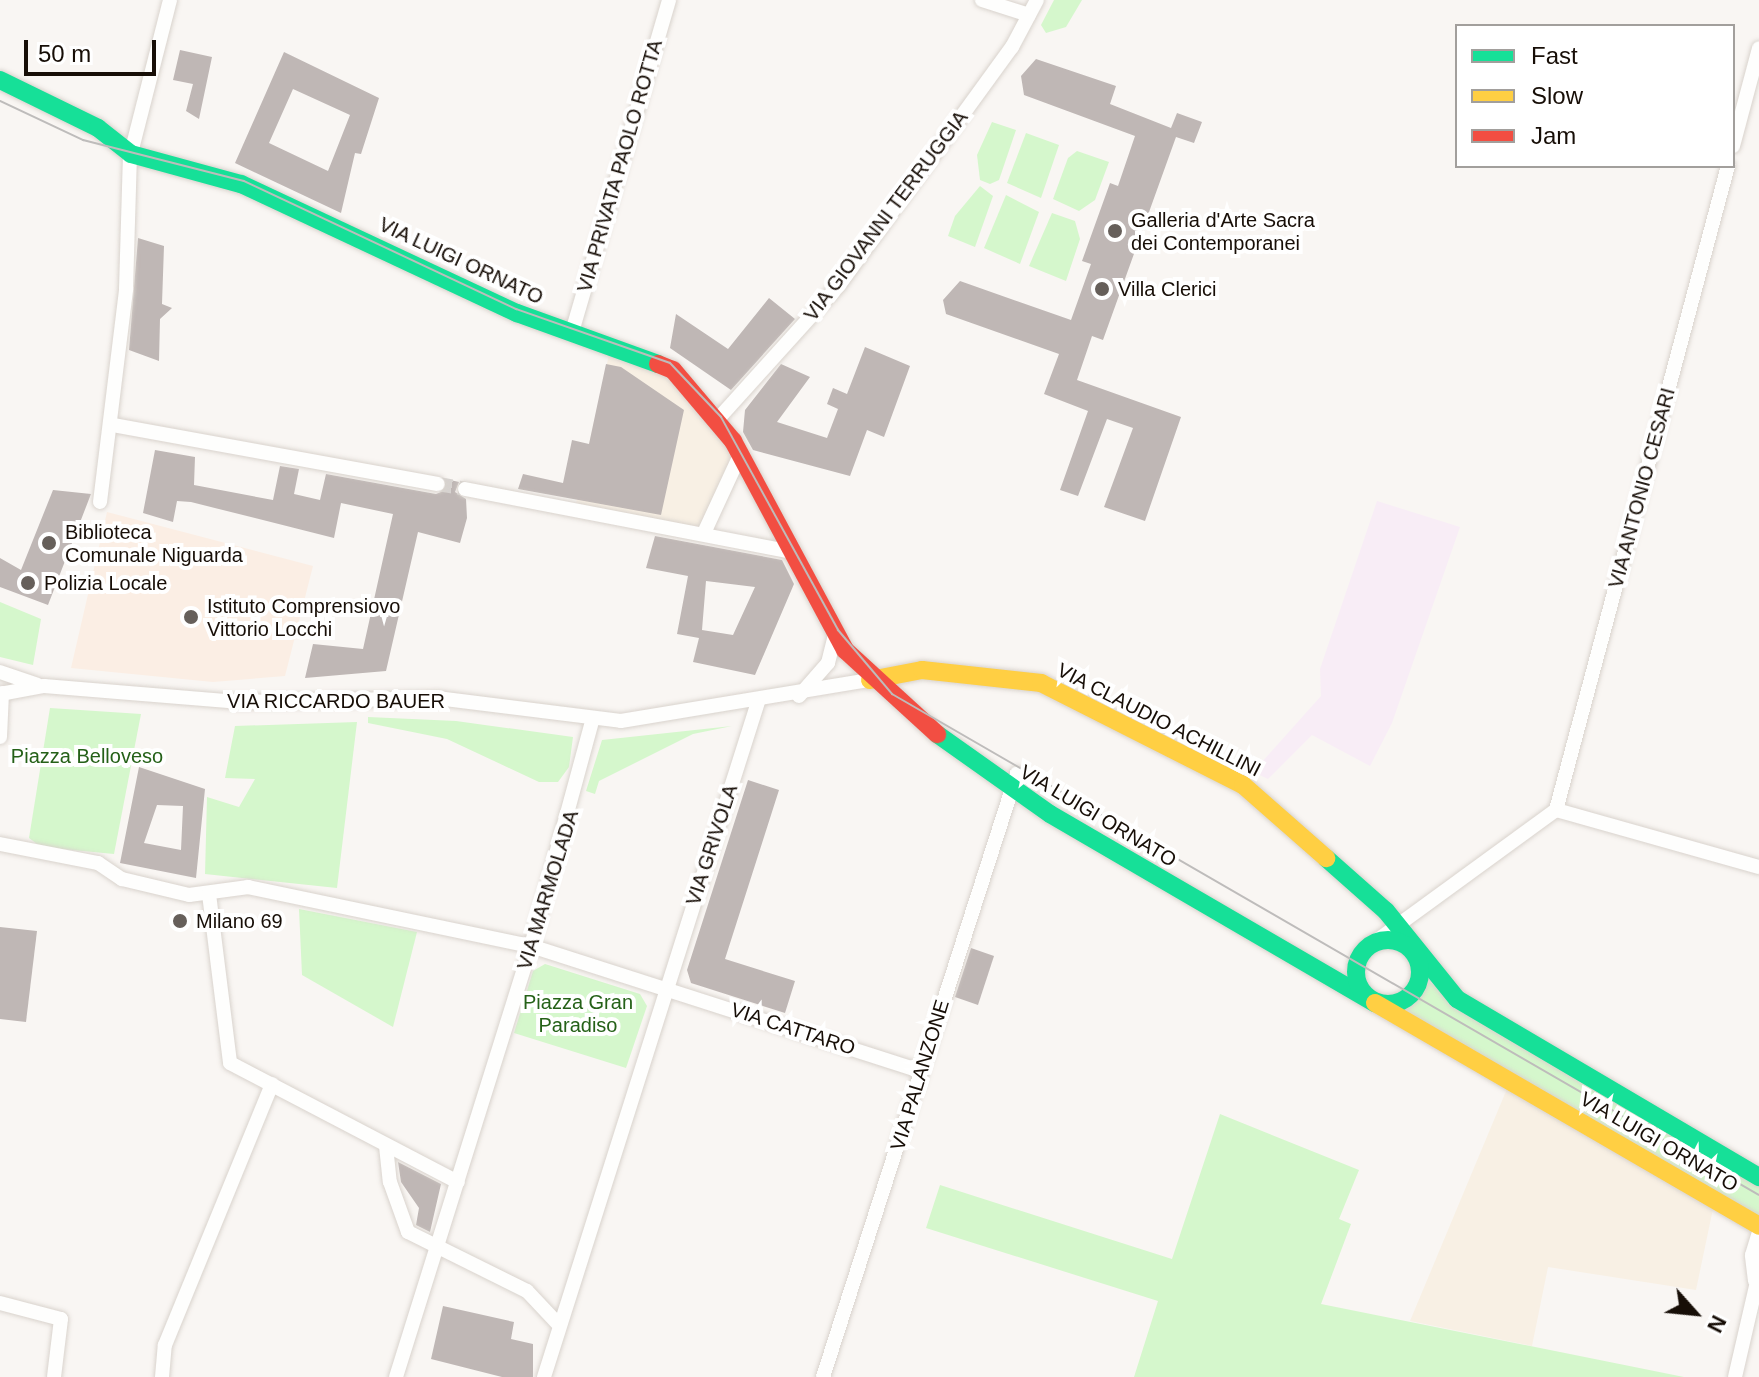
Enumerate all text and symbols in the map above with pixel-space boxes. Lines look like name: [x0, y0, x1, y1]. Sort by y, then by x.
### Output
scale bar: [28, 24, 160, 74]
legend: [1455, 24, 1735, 168]
street label: VIA PRIVATA PAOLO ROTTA: [572, 36, 668, 296]
text: 50 m: [38, 40, 91, 67]
text: Fast: [1531, 42, 1578, 69]
text: Slow: [1531, 82, 1583, 109]
street label: VIA GIOVANNI TERRUGGIA: [799, 106, 973, 326]
text: Jam: [1531, 122, 1576, 149]
place label: Galleria d'Arte Sacra dei Contemporanei: [1131, 208, 1315, 255]
street label: VIA LUIGI ORNATO: [375, 212, 547, 310]
marker: Galleria d'Arte Sacra dei Contemporanei: [1106, 222, 1124, 240]
place label: Villa Clerici: [1118, 277, 1217, 301]
marker: Villa Clerici: [1093, 280, 1111, 298]
street label: VIA ANTONIO CESARI: [1603, 384, 1681, 592]
place label: Biblioteca Comunale Niguarda: [65, 520, 243, 567]
marker: Biblioteca Comunale Niguarda: [40, 534, 58, 552]
place label: Polizia Locale: [44, 571, 167, 595]
marker: Polizia Locale: [19, 574, 37, 592]
place label: Istituto Comprensiovo Vittorio Locchi: [207, 594, 400, 641]
marker: Istituto Comprensiovo Vittorio Locchi: [182, 608, 200, 626]
street label: VIA CLAUDIO ACHILLINI: [1052, 658, 1266, 782]
street label: VIA RICCARDO BAUER: [227, 689, 445, 713]
park label: Piazza Belloveso: [11, 744, 163, 768]
street label: VIA LUIGI ORNATO: [1015, 760, 1181, 872]
street label: VIA GRIVOLA: [681, 781, 743, 909]
street label: VIA MARMOLADA: [512, 807, 584, 973]
place label: Milano 69: [196, 909, 283, 933]
marker: Milano 69: [171, 912, 189, 930]
park label: Piazza Gran Paradiso: [523, 991, 633, 1038]
street label: VIA PALANZONE: [886, 996, 954, 1154]
street label: VIA CATTARO: [727, 997, 859, 1061]
street label: VIA LUIGI ORNATO: [1575, 1087, 1743, 1197]
north arrow: [1655, 1273, 1735, 1353]
text: N: [1702, 1311, 1732, 1337]

